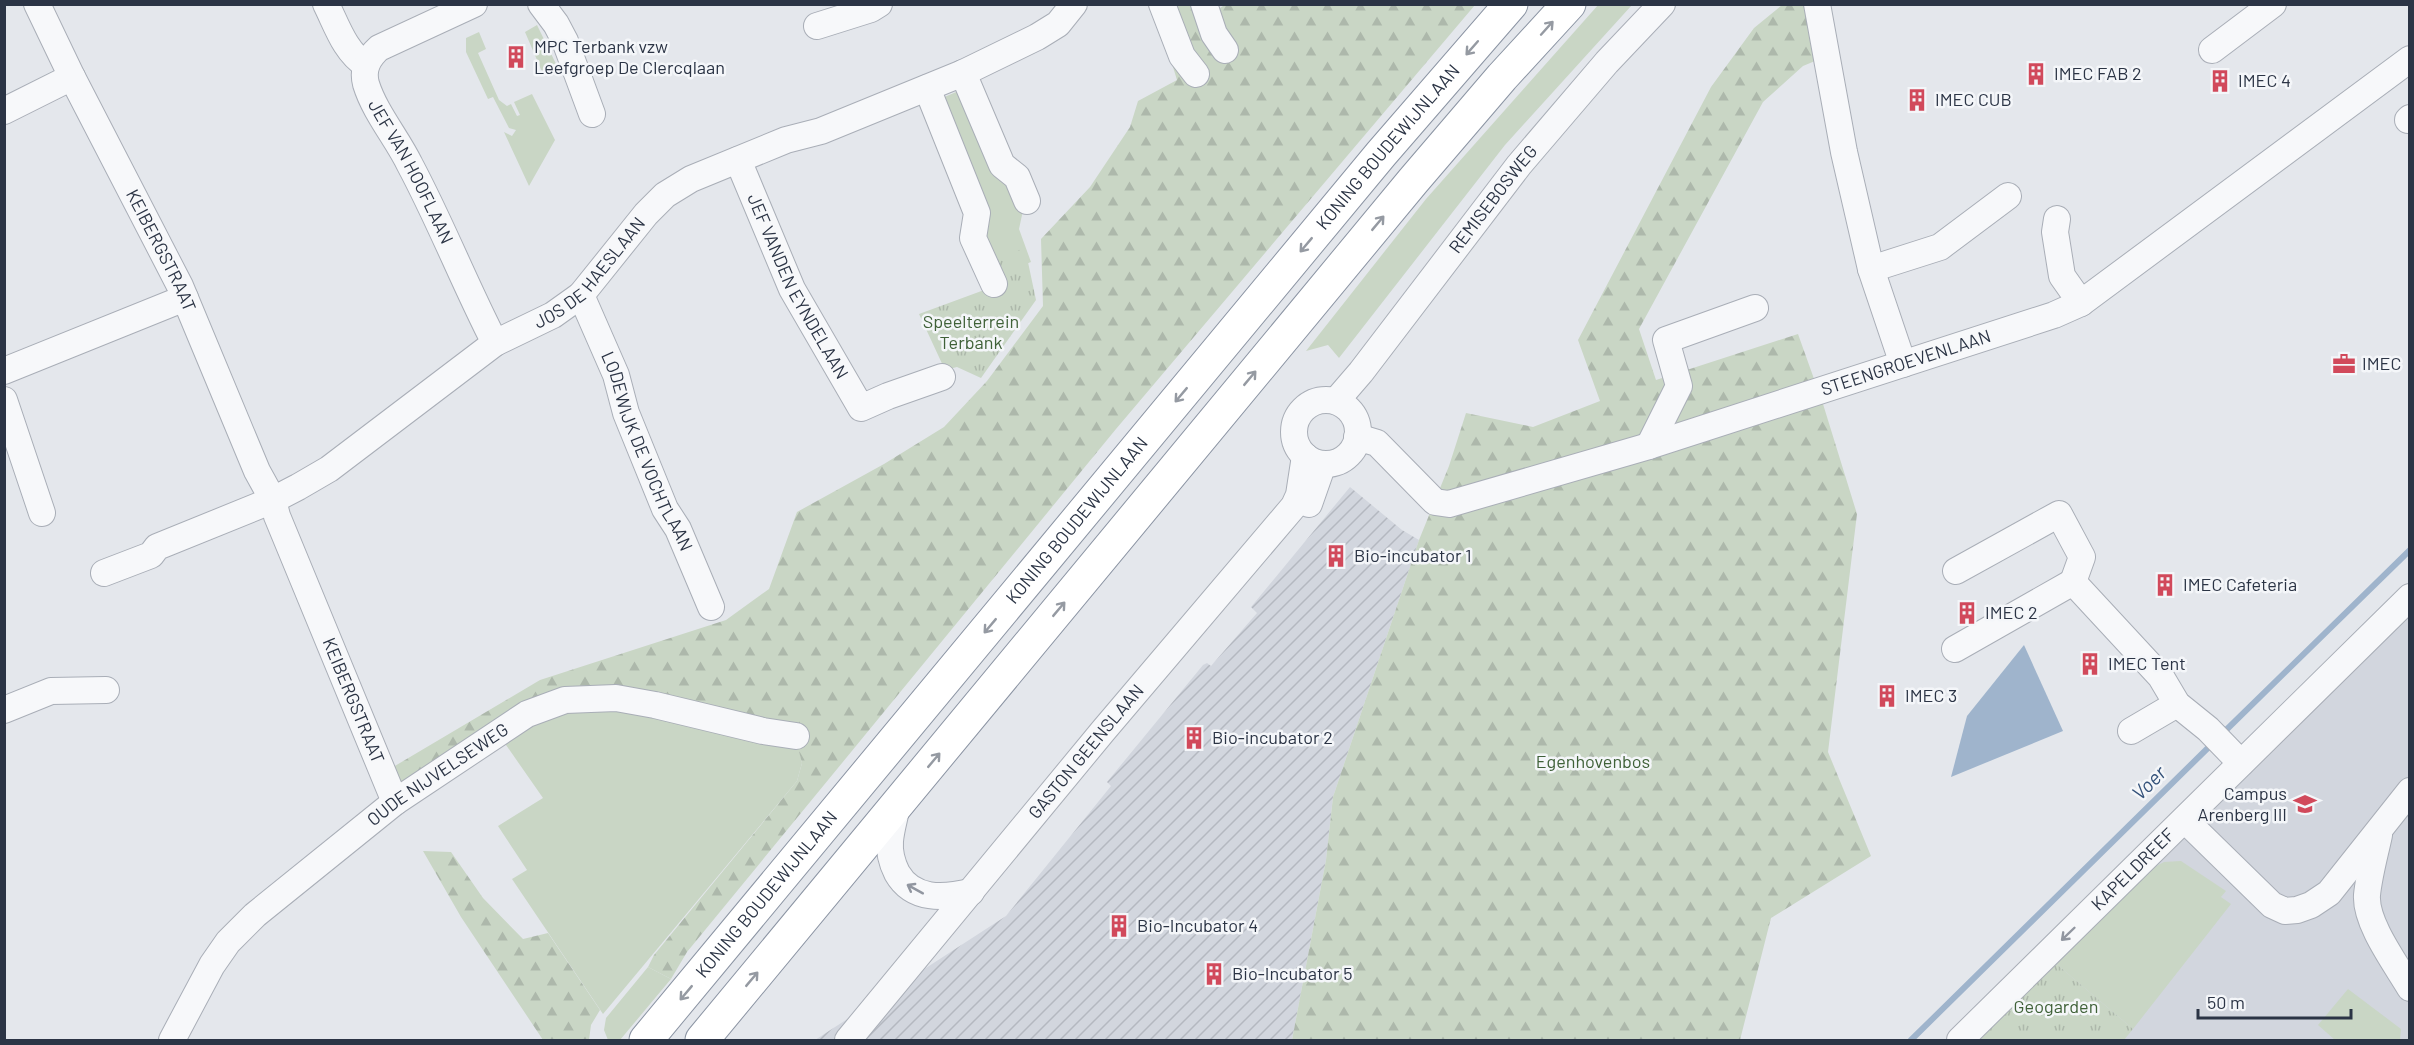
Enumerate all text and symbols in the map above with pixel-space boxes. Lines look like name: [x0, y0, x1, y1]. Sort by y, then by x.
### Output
one-way arrow: [1540, 21, 1554, 36]
place label: MPC Terbank vzw Leefgroep De Clercqlaan: [534, 35, 725, 78]
one-way arrow: [1465, 40, 1479, 55]
building icon: MPC Terbank vzw Leefgroep De Clercqlaan: [503, 44, 529, 70]
street label: KONING BOUDEWIJNLAAN: [1311, 59, 1464, 234]
building icon: IMEC FAB 2: [2023, 61, 2049, 87]
place label: IMEC FAB 2: [2054, 62, 2142, 84]
building icon: IMEC 4: [2207, 68, 2233, 94]
place label: IMEC 4: [2238, 69, 2291, 91]
building icon: IMEC CUB: [1904, 87, 1930, 113]
place label: IMEC CUB: [1935, 88, 2012, 110]
street label: JEF VAN HOOFLAAN: [364, 96, 459, 247]
street label: REMISEBOSWEG: [1444, 140, 1541, 257]
street label: KEIBERGSTRAAT: [122, 185, 201, 315]
street label: JEF VANDEN EYNDELAAN: [743, 190, 854, 383]
street label: JOS DE HAESLAAN: [530, 212, 649, 332]
one-way arrow: [1372, 216, 1385, 232]
one-way arrow: [1299, 237, 1312, 253]
park label: Speelterrein Terbank: [923, 310, 1019, 353]
street label: STEENGROEVENLAAN: [1818, 324, 1993, 400]
street label: LODEWIJK DE VOCHTLAAN: [597, 348, 698, 554]
office icon: IMEC: [2331, 351, 2357, 377]
place label: IMEC: [2362, 352, 2401, 374]
one-way arrow: [1243, 371, 1257, 386]
one-way arrow: [1174, 387, 1188, 402]
street label: KONING BOUDEWIJNLAAN: [1001, 432, 1152, 608]
building icon: Bio-incubator 1: [1323, 543, 1349, 569]
place label: Bio-incubator 1: [1354, 544, 1471, 566]
building icon: IMEC Cafeteria: [2152, 572, 2178, 598]
place label: IMEC Cafeteria: [2183, 573, 2297, 595]
building icon: IMEC 2: [1954, 600, 1980, 626]
place label: IMEC 2: [1985, 601, 2038, 623]
one-way arrow: [1052, 602, 1065, 618]
one-way arrow: [983, 618, 996, 634]
street label: KEIBERGSTRAAT: [318, 634, 390, 766]
building icon: IMEC Tent: [2077, 651, 2103, 677]
place label: IMEC Tent: [2108, 652, 2186, 674]
street label: GASTON GEENSLAAN: [1023, 679, 1148, 823]
building icon: IMEC 3: [1874, 683, 1900, 709]
place label: IMEC 3: [1905, 684, 1957, 706]
street label: OUDE NIJVELSEWEG: [362, 718, 512, 830]
building icon: Bio-incubator 2: [1181, 725, 1207, 751]
place label: Bio-incubator 2: [1212, 726, 1333, 748]
park label: Egenhovenbos: [1536, 750, 1650, 772]
one-way arrow: [928, 752, 941, 768]
water label: Voer: [2126, 760, 2171, 804]
place label: Campus Arenberg III: [2197, 782, 2287, 825]
school or university icon: Campus Arenberg III: [2292, 791, 2318, 817]
street label: KONING BOUDEWIJNLAAN: [690, 806, 841, 982]
street label: KAPELDREEF: [2086, 823, 2179, 915]
one-way arrow: [907, 883, 924, 895]
building icon: Bio-Incubator 4: [1106, 913, 1132, 939]
place label: Bio-Incubator 4: [1137, 914, 1258, 936]
one-way arrow: [2060, 927, 2075, 942]
building icon: Bio-Incubator 5: [1201, 961, 1227, 987]
place label: Bio-Incubator 5: [1232, 962, 1352, 984]
one-way arrow: [746, 971, 759, 987]
scale bar: [2198, 982, 2351, 1020]
one-way arrow: [679, 985, 692, 1001]
text: 50 m: [2207, 991, 2245, 1013]
park label: Geogarden: [2014, 995, 2098, 1017]

